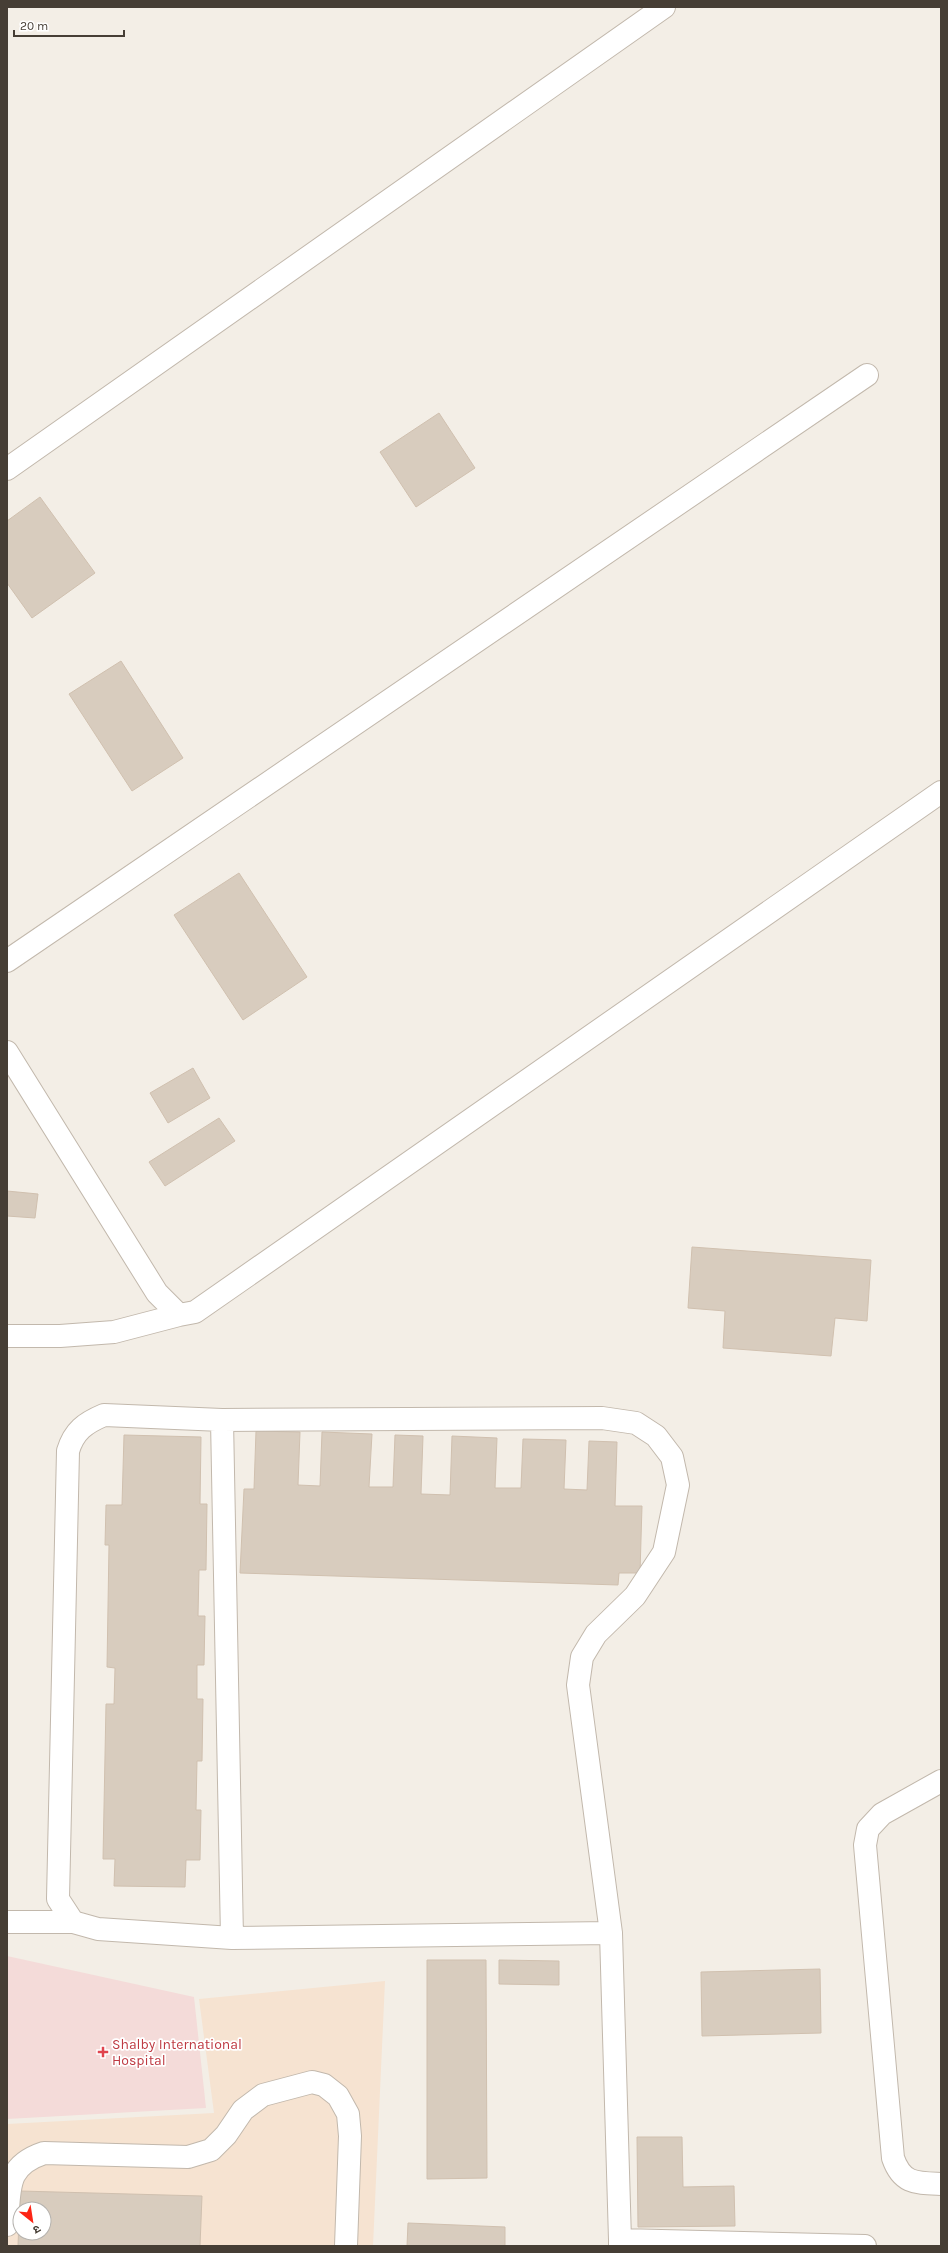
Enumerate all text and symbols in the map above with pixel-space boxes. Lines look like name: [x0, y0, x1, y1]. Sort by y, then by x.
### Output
scale bar: [14, 12, 124, 38]
text: 20 m: [20, 19, 48, 33]
place label: Shalby International Hospital: [112, 2036, 242, 2069]
marker: Shalby International Hospital: [97, 2046, 109, 2058]
north arrow: [12, 2201, 52, 2241]
text: उ: [30, 2222, 43, 2237]

